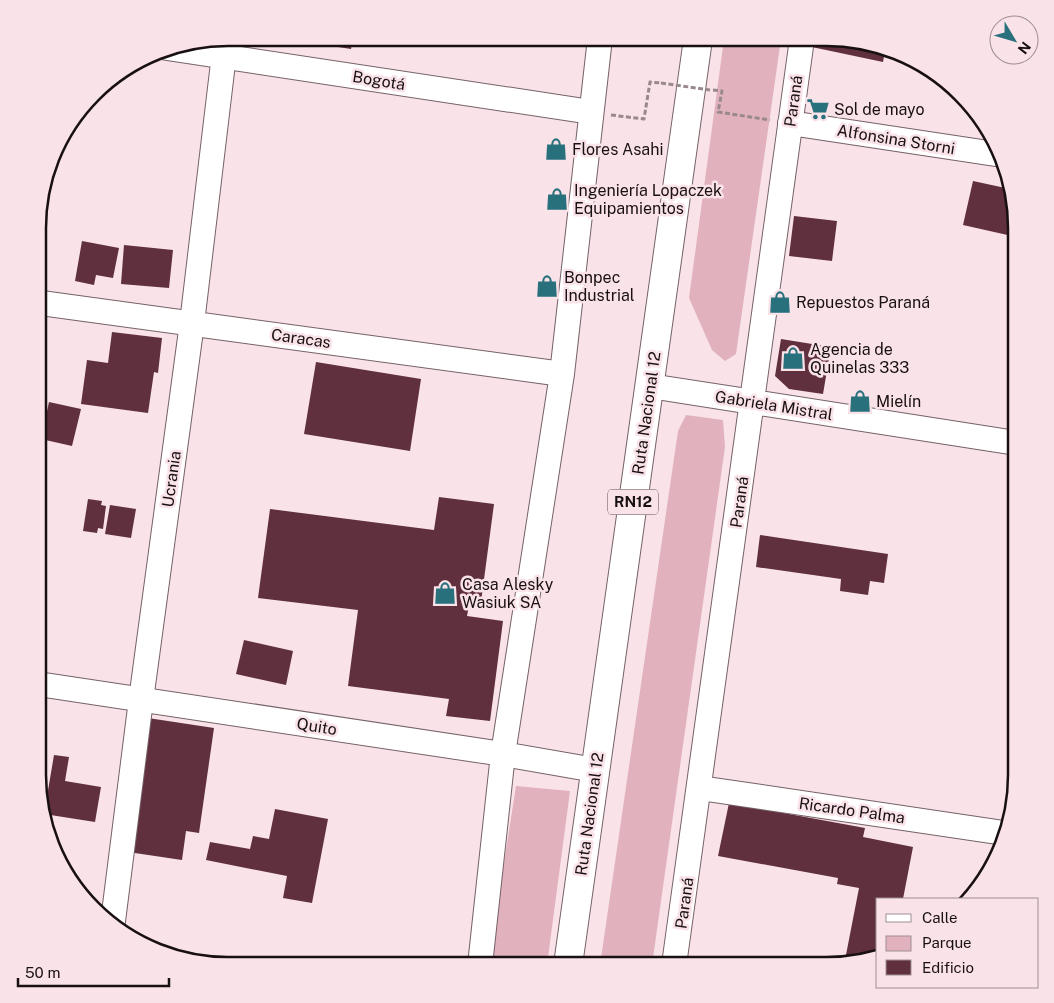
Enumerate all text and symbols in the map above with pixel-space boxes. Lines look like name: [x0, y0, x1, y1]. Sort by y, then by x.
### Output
north arrow: [989, 15, 1039, 65]
text: N: [1015, 39, 1034, 57]
street label: Bogotá: [351, 67, 407, 94]
street label: Paraná: [780, 74, 807, 128]
supermarket icon: Sol de mayo: [805, 96, 831, 122]
place label: Sol de mayo: [834, 100, 925, 119]
street label: Alfonsina Storni: [836, 121, 956, 158]
shop icon: Flores Asahi: [543, 136, 569, 162]
place label: Flores Asahi: [572, 140, 663, 159]
place label: Ingeniería Lopaczek Equipamientos: [574, 181, 722, 218]
shop icon: Ingeniería Lopaczek Equipamientos: [544, 186, 570, 212]
place label: Bonpec Industrial: [564, 268, 635, 305]
shop icon: Bonpec Industrial: [534, 273, 560, 299]
shop icon: Repuestos Paraná: [767, 289, 793, 315]
place label: Repuestos Paraná: [796, 293, 930, 312]
street label: Caracas: [270, 325, 332, 352]
place label: Agencia de Quinelas 333: [810, 340, 909, 377]
shop icon: Agencia de Quinelas 333: [780, 345, 806, 371]
street label: Ruta Nacional 12: [628, 350, 665, 476]
street label: Gabriela Mistral: [714, 387, 834, 424]
shop icon: Mielín: [847, 388, 873, 414]
place label: Mielín: [876, 392, 921, 411]
street label: Ucrania: [158, 450, 185, 508]
street label: Paraná: [726, 475, 753, 529]
road number: RN12: [608, 490, 658, 514]
place label: Casa Alesky Wasiuk SA: [462, 575, 554, 612]
shop icon: Casa Alesky Wasiuk SA: [432, 580, 458, 606]
street label: Quito: [295, 714, 338, 739]
street label: Ruta Nacional 12: [571, 751, 608, 877]
street label: Ricardo Palma: [798, 794, 906, 827]
street label: Paraná: [671, 876, 698, 930]
legend: [876, 898, 1039, 988]
text: Calle: [922, 909, 958, 926]
text: Parque: [922, 934, 972, 951]
scale bar: [18, 956, 169, 988]
text: Edificio: [922, 959, 974, 976]
text: 50 m: [25, 964, 60, 981]

